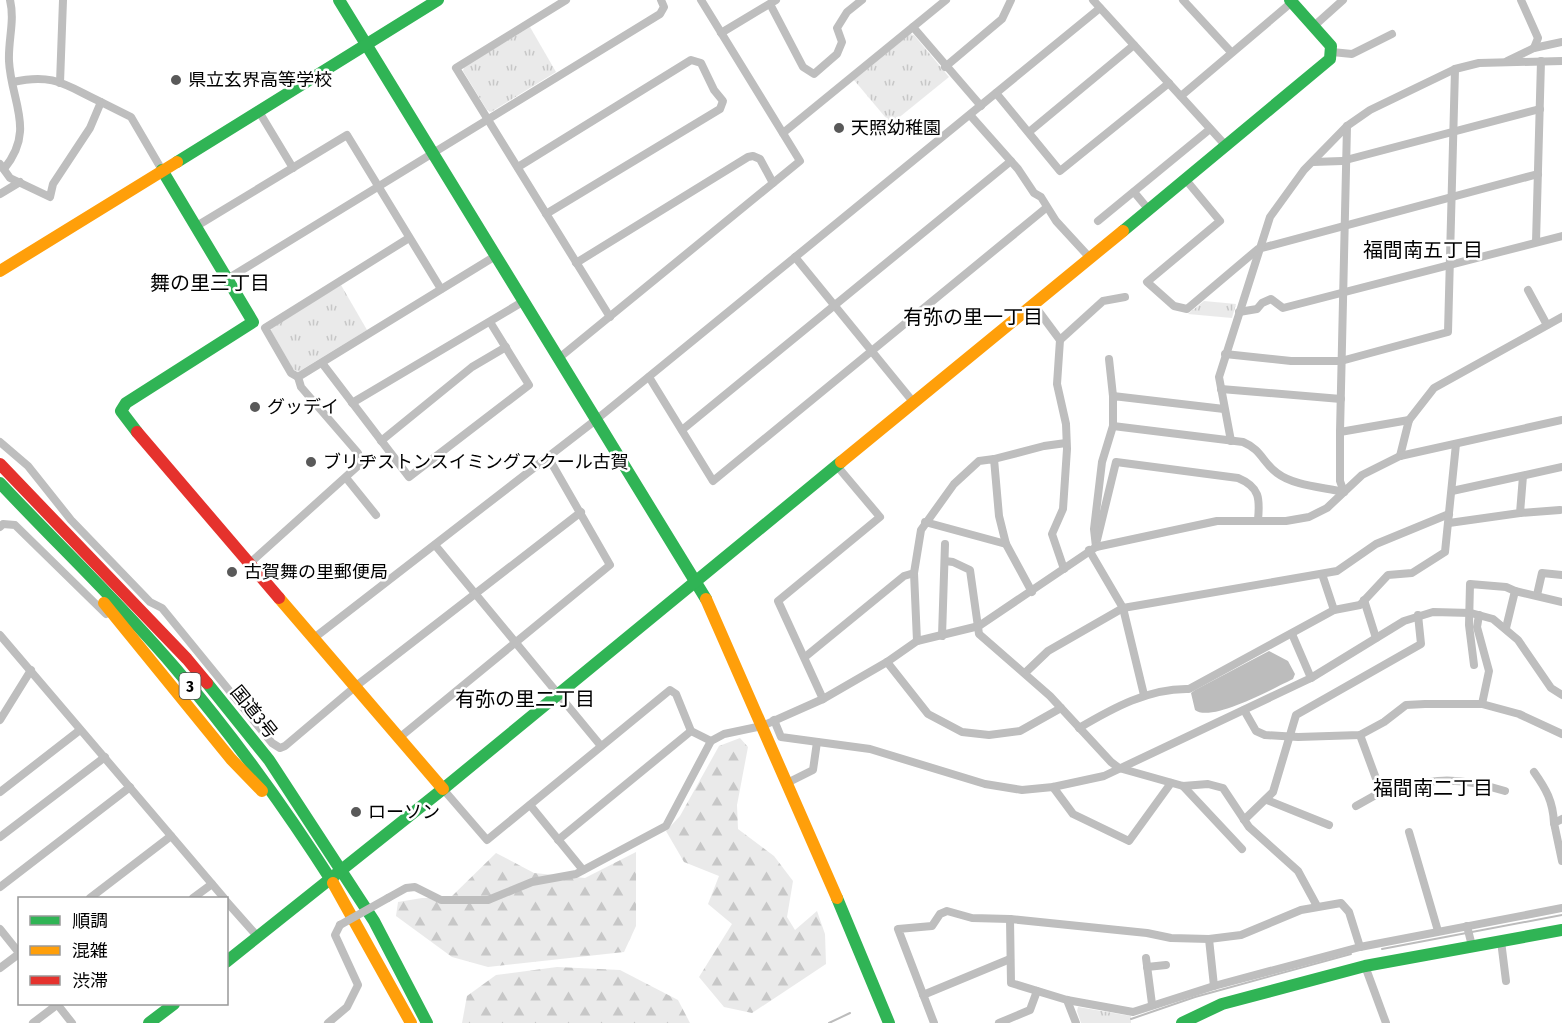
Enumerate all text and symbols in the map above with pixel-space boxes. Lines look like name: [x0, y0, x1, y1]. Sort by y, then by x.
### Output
place label: 県立玄界高等学校: [188, 69, 332, 91]
marker: 県立玄界高等学校: [169, 73, 183, 87]
place label: 天照幼稚園: [851, 117, 941, 139]
marker: 天照幼稚園: [832, 121, 846, 135]
district label: 福間南五丁目: [1363, 238, 1483, 262]
district label: 舞の里三丁目: [150, 271, 270, 295]
district label: 有弥の里一丁目: [903, 305, 1043, 329]
place label: グッデイ: [267, 396, 339, 418]
marker: グッデイ: [248, 400, 262, 414]
place label: ブリヂストンスイミングスクール古賀: [323, 451, 629, 473]
marker: ブリヂストンスイミングスクール古賀: [304, 455, 318, 469]
place label: 古賀舞の里郵便局: [244, 561, 388, 583]
marker: 古賀舞の里郵便局: [225, 565, 239, 579]
road number: 3: [180, 673, 201, 699]
street label: 国道3号: [226, 681, 282, 743]
district label: 有弥の里二丁目: [455, 687, 595, 711]
district label: 福間南二丁目: [1373, 776, 1493, 800]
place label: ローソン: [368, 801, 440, 823]
marker: ローソン: [349, 805, 363, 819]
legend: [18, 897, 228, 1005]
text: 順調: [72, 910, 108, 932]
text: 混雑: [72, 940, 108, 962]
text: 渋滞: [72, 970, 108, 992]

